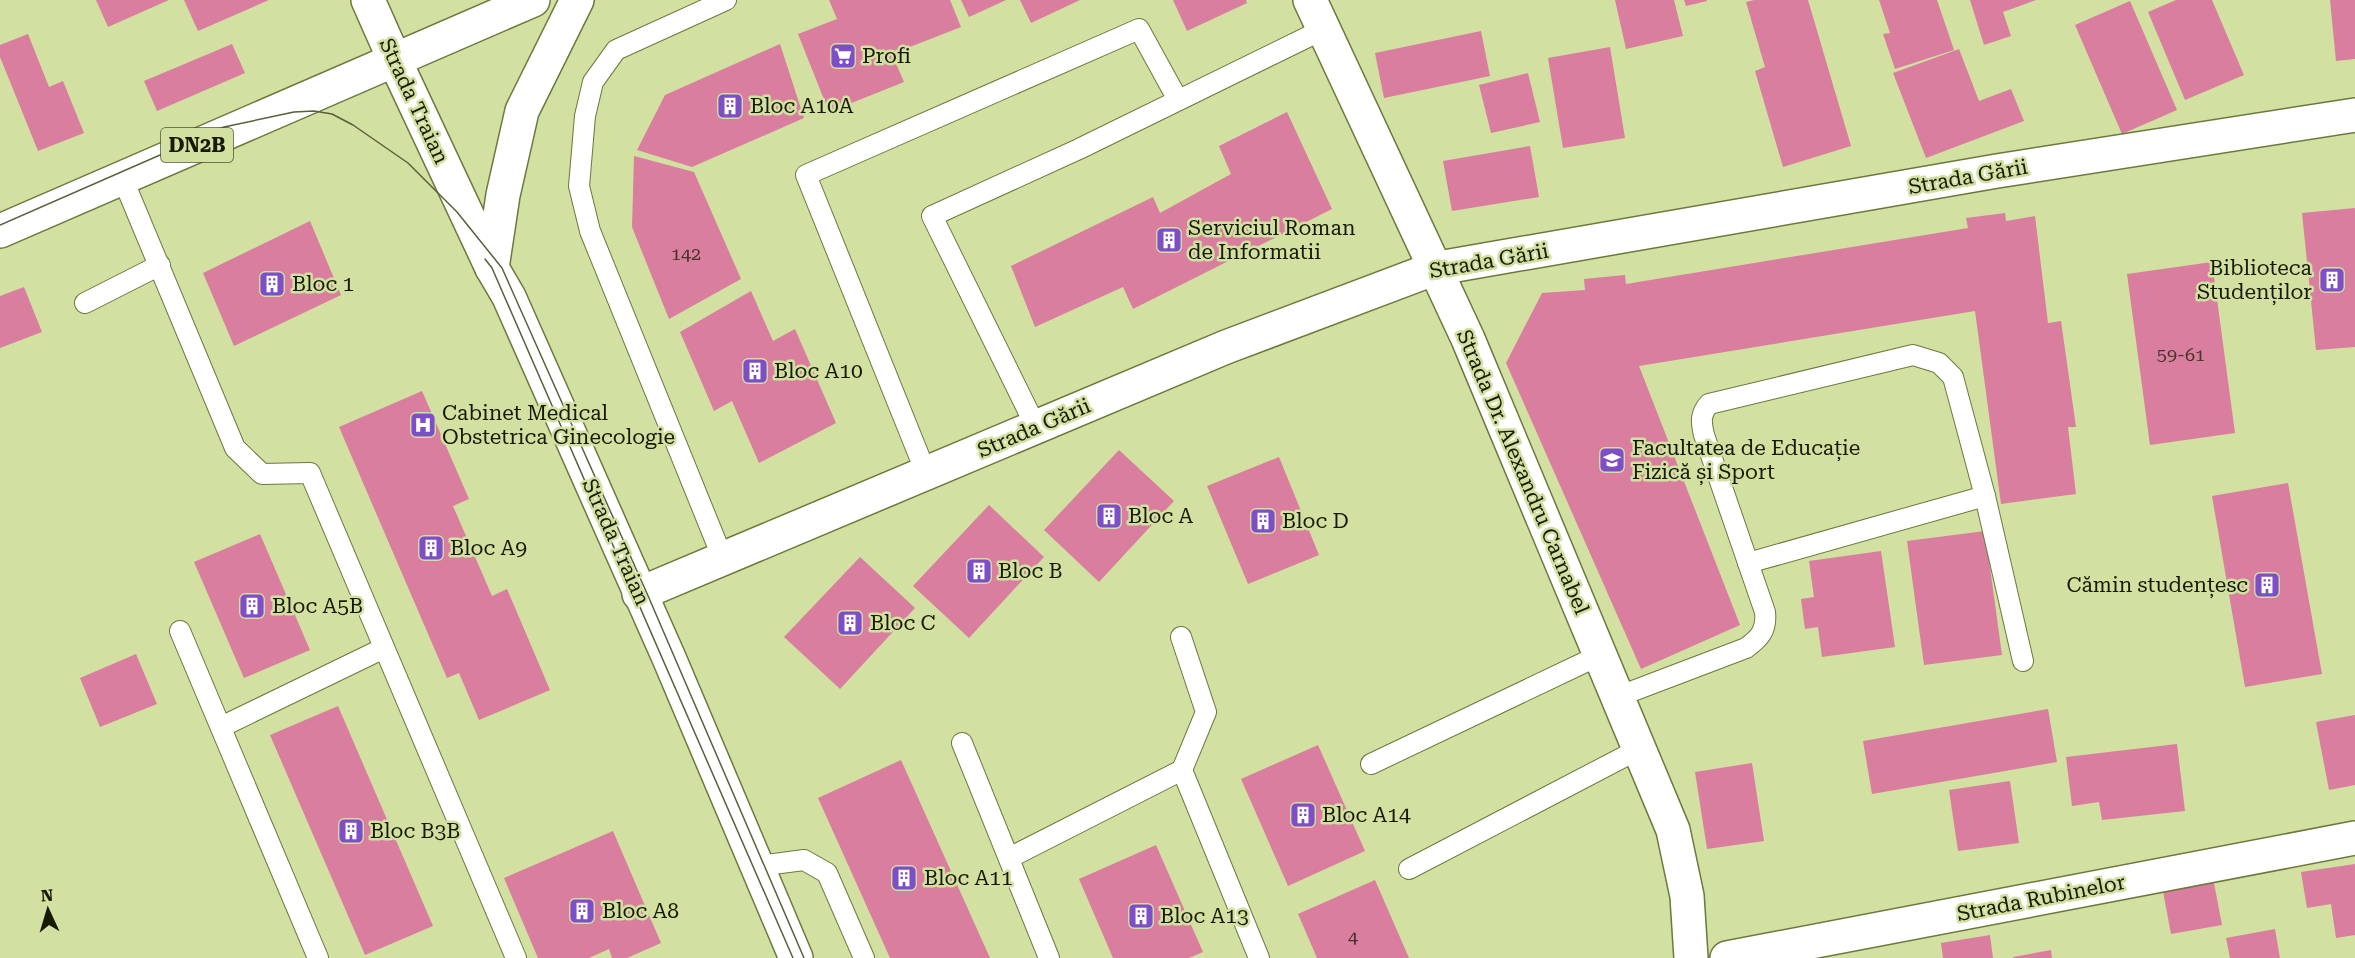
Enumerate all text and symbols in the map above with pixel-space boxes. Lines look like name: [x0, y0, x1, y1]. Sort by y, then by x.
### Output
street label: Strada Traian: [374, 34, 454, 168]
supermarket icon: Profi: [828, 41, 858, 71]
place label: Profi: [862, 44, 911, 68]
building icon: Bloc A10A: [715, 91, 745, 121]
place label: Bloc A10A: [750, 94, 854, 118]
road number: DN2B: [161, 128, 233, 162]
street label: Strada Gării: [1907, 155, 2030, 199]
place label: Serviciul Roman de Informatii: [1188, 216, 1356, 264]
building icon: Serviciul Roman de Informatii: [1154, 225, 1184, 255]
street label: Strada Gării: [1428, 239, 1551, 283]
house number: 142: [671, 243, 701, 264]
place label: Biblioteca Studenților: [2197, 256, 2313, 306]
building icon: Biblioteca Studenților: [2317, 265, 2347, 295]
building icon: Bloc 1: [257, 269, 287, 299]
place label: Bloc 1: [292, 272, 354, 296]
street label: Strada Dr. Alexandru Carnabel: [1452, 326, 1594, 618]
house number: 59-61: [2157, 344, 2205, 365]
building icon: Bloc A10: [740, 356, 770, 386]
place label: Bloc A10: [774, 359, 863, 383]
street label: Strada Gării: [974, 393, 1094, 463]
place label: Cabinet Medical Obstetrica Ginecologie: [442, 401, 675, 449]
hospital icon: Cabinet Medical Obstetrica Ginecologie: [408, 410, 438, 440]
place label: Facultatea de Educație Fizică și Sport: [1632, 436, 1860, 486]
school or university icon: Facultatea de Educație Fizică și Sport: [1597, 445, 1627, 475]
street label: Strada Traian: [577, 475, 655, 609]
building icon: Bloc A: [1094, 501, 1124, 531]
place label: Bloc A: [1128, 504, 1193, 528]
building icon: Bloc D: [1248, 506, 1278, 536]
place label: Bloc D: [1282, 509, 1349, 533]
building icon: Bloc A9: [416, 533, 446, 563]
place label: Bloc A9: [450, 536, 527, 560]
building icon: Bloc B: [964, 556, 994, 586]
place label: Bloc B: [998, 559, 1063, 583]
building icon: Cămin studențesc: [2252, 570, 2282, 600]
place label: Cămin studențesc: [2066, 573, 2248, 599]
building icon: Bloc A5B: [237, 591, 267, 621]
place label: Bloc A5B: [272, 594, 363, 618]
building icon: Bloc C: [835, 608, 865, 638]
place label: Bloc C: [870, 611, 936, 635]
building icon: Bloc A14: [1288, 800, 1318, 830]
place label: Bloc A14: [1322, 803, 1411, 827]
building icon: Bloc B3B: [336, 816, 366, 846]
place label: Bloc B3B: [370, 819, 460, 843]
building icon: Bloc A11: [889, 863, 919, 893]
place label: Bloc A11: [924, 866, 1013, 890]
street label: Strada Rubinelor: [1955, 870, 2128, 926]
north arrow: [18, 880, 78, 940]
text: N: [40, 886, 54, 905]
building icon: Bloc A8: [567, 896, 597, 926]
place label: Bloc A8: [602, 899, 679, 923]
building icon: Bloc A13: [1126, 901, 1156, 931]
place label: Bloc A13: [1160, 904, 1249, 928]
house number: 4: [1348, 926, 1358, 947]

